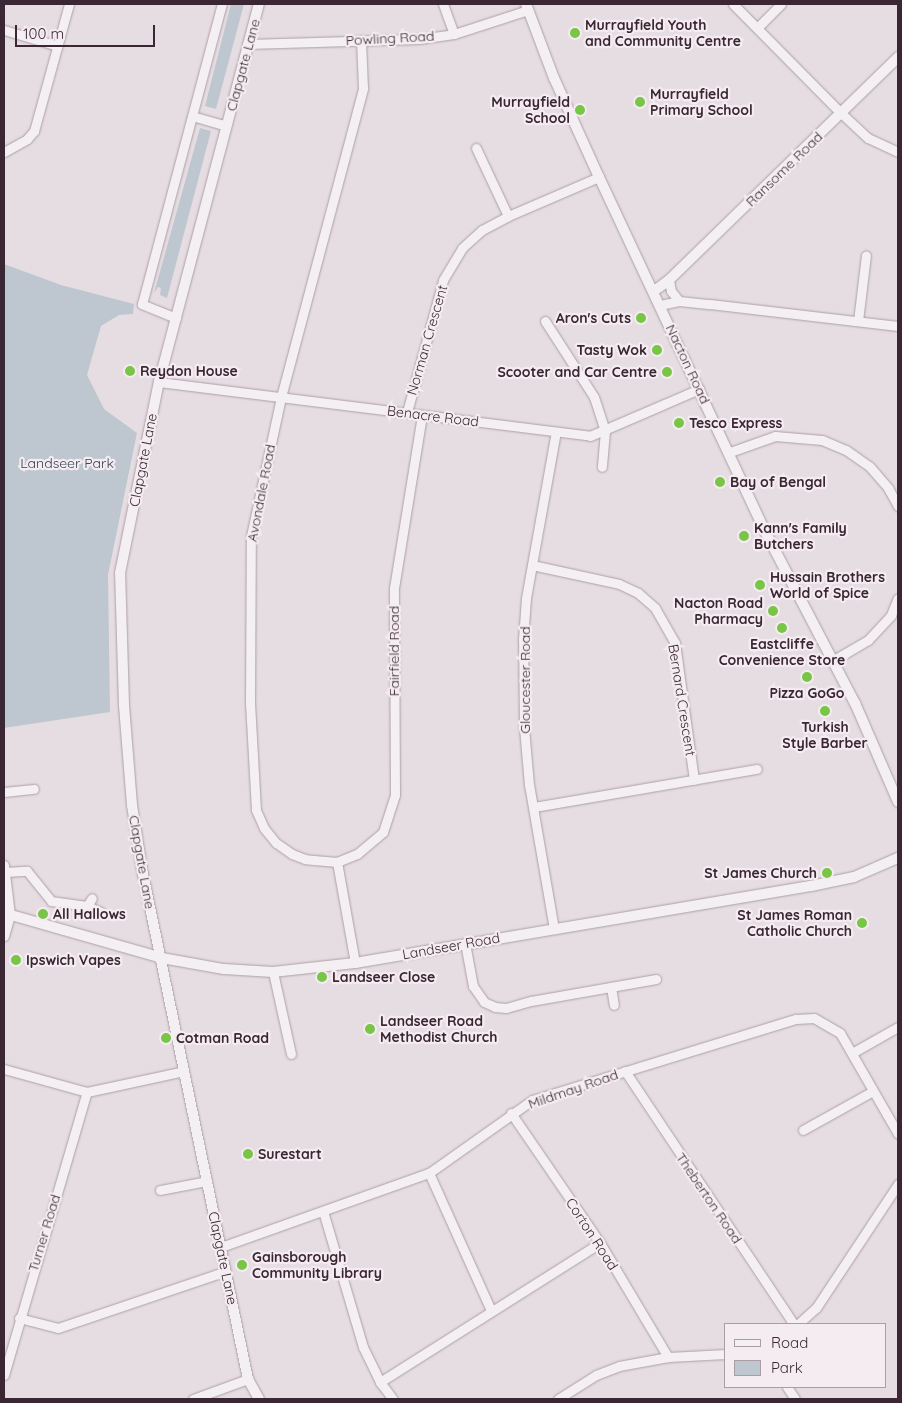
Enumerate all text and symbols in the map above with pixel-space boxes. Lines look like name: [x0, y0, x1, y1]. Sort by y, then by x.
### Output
scale bar: [18, 15, 158, 47]
street label: Clapgate Lane: [223, 17, 263, 113]
place label: Murrayfield Youth and Community Centre: [585, 17, 741, 49]
text: 100 m: [23, 24, 64, 43]
street label: Powling Road: [345, 27, 435, 49]
marker: Murrayfield Youth and Community Centre: [569, 27, 581, 39]
place label: Murrayfield Primary School: [650, 86, 753, 118]
place label: Murrayfield School: [491, 94, 570, 126]
marker: Murrayfield Primary School: [634, 96, 646, 108]
marker: Murrayfield School: [574, 104, 586, 116]
street label: Ransome Road: [742, 128, 826, 210]
street label: Norman Crescent: [403, 283, 451, 397]
place label: Aron's Cuts: [556, 310, 631, 326]
marker: Aron's Cuts: [635, 312, 647, 324]
street label: Nacton Road: [662, 322, 714, 406]
place label: Tasty Wok: [577, 342, 647, 358]
marker: Tasty Wok: [651, 344, 663, 356]
place label: Reydon House: [140, 363, 238, 379]
place label: Scooter and Car Centre: [497, 364, 657, 380]
marker: Reydon House: [124, 365, 136, 377]
marker: Scooter and Car Centre: [661, 366, 673, 378]
street label: Benacre Road: [386, 402, 480, 430]
street label: Clapgate Lane: [126, 412, 160, 508]
place label: Tesco Express: [689, 415, 782, 431]
marker: Tesco Express: [673, 417, 685, 429]
street label: Avondale Road: [243, 443, 279, 543]
park label: Landseer Park: [20, 455, 114, 471]
place label: Bay of Bengal: [730, 474, 826, 490]
marker: Bay of Bengal: [714, 476, 726, 488]
place label: Kann's Family Butchers: [754, 520, 847, 552]
marker: Kann's Family Butchers: [738, 530, 750, 542]
place label: Hussain Brothers World of Spice: [770, 569, 885, 602]
marker: Hussain Brothers World of Spice: [754, 579, 766, 591]
place label: Nacton Road Pharmacy: [674, 595, 763, 628]
marker: Nacton Road Pharmacy: [767, 605, 779, 617]
street label: Fairfield Road: [386, 606, 402, 696]
marker: Eastcliffe Convenience Store: [776, 622, 788, 634]
street label: Gloucester Road: [517, 626, 533, 734]
place label: Eastcliffe Convenience Store: [719, 636, 845, 669]
street label: Bernard Crescent: [665, 643, 699, 757]
marker: Pizza GoGo: [801, 671, 813, 683]
place label: Pizza GoGo: [770, 685, 844, 701]
marker: Turkish Style Barber: [819, 705, 831, 717]
place label: Turkish Style Barber: [782, 719, 868, 752]
street label: Clapgate Lane: [125, 814, 159, 910]
place label: St James Church: [704, 865, 817, 881]
marker: St James Church: [821, 867, 833, 879]
place label: All Hallows: [53, 906, 126, 922]
place label: St James Roman Catholic Church: [737, 907, 852, 940]
marker: All Hallows: [37, 908, 49, 920]
marker: St James Roman Catholic Church: [856, 917, 868, 929]
street label: Landseer Road: [401, 929, 501, 963]
place label: Ipswich Vapes: [26, 952, 121, 968]
marker: Ipswich Vapes: [10, 954, 22, 966]
place label: Landseer Close: [332, 969, 435, 985]
marker: Landseer Close: [316, 971, 328, 983]
place label: Landseer Road Methodist Church: [380, 1013, 497, 1046]
marker: Landseer Road Methodist Church: [364, 1023, 376, 1035]
place label: Cotman Road: [176, 1030, 269, 1046]
marker: Cotman Road: [160, 1032, 172, 1044]
street label: Mildmay Road: [526, 1066, 620, 1112]
place label: Surestart: [258, 1146, 322, 1162]
marker: Surestart: [242, 1148, 254, 1160]
street label: Theberton Road: [672, 1149, 746, 1247]
street label: Turner Road: [24, 1192, 64, 1274]
street label: Corton Road: [562, 1195, 622, 1273]
street label: Clapgate Lane: [205, 1210, 241, 1306]
place label: Gainsborough Community Library: [252, 1249, 382, 1282]
marker: Gainsborough Community Library: [236, 1259, 248, 1271]
legend: [724, 1323, 887, 1388]
text: Road: [771, 1333, 808, 1352]
text: Park: [771, 1358, 803, 1377]

